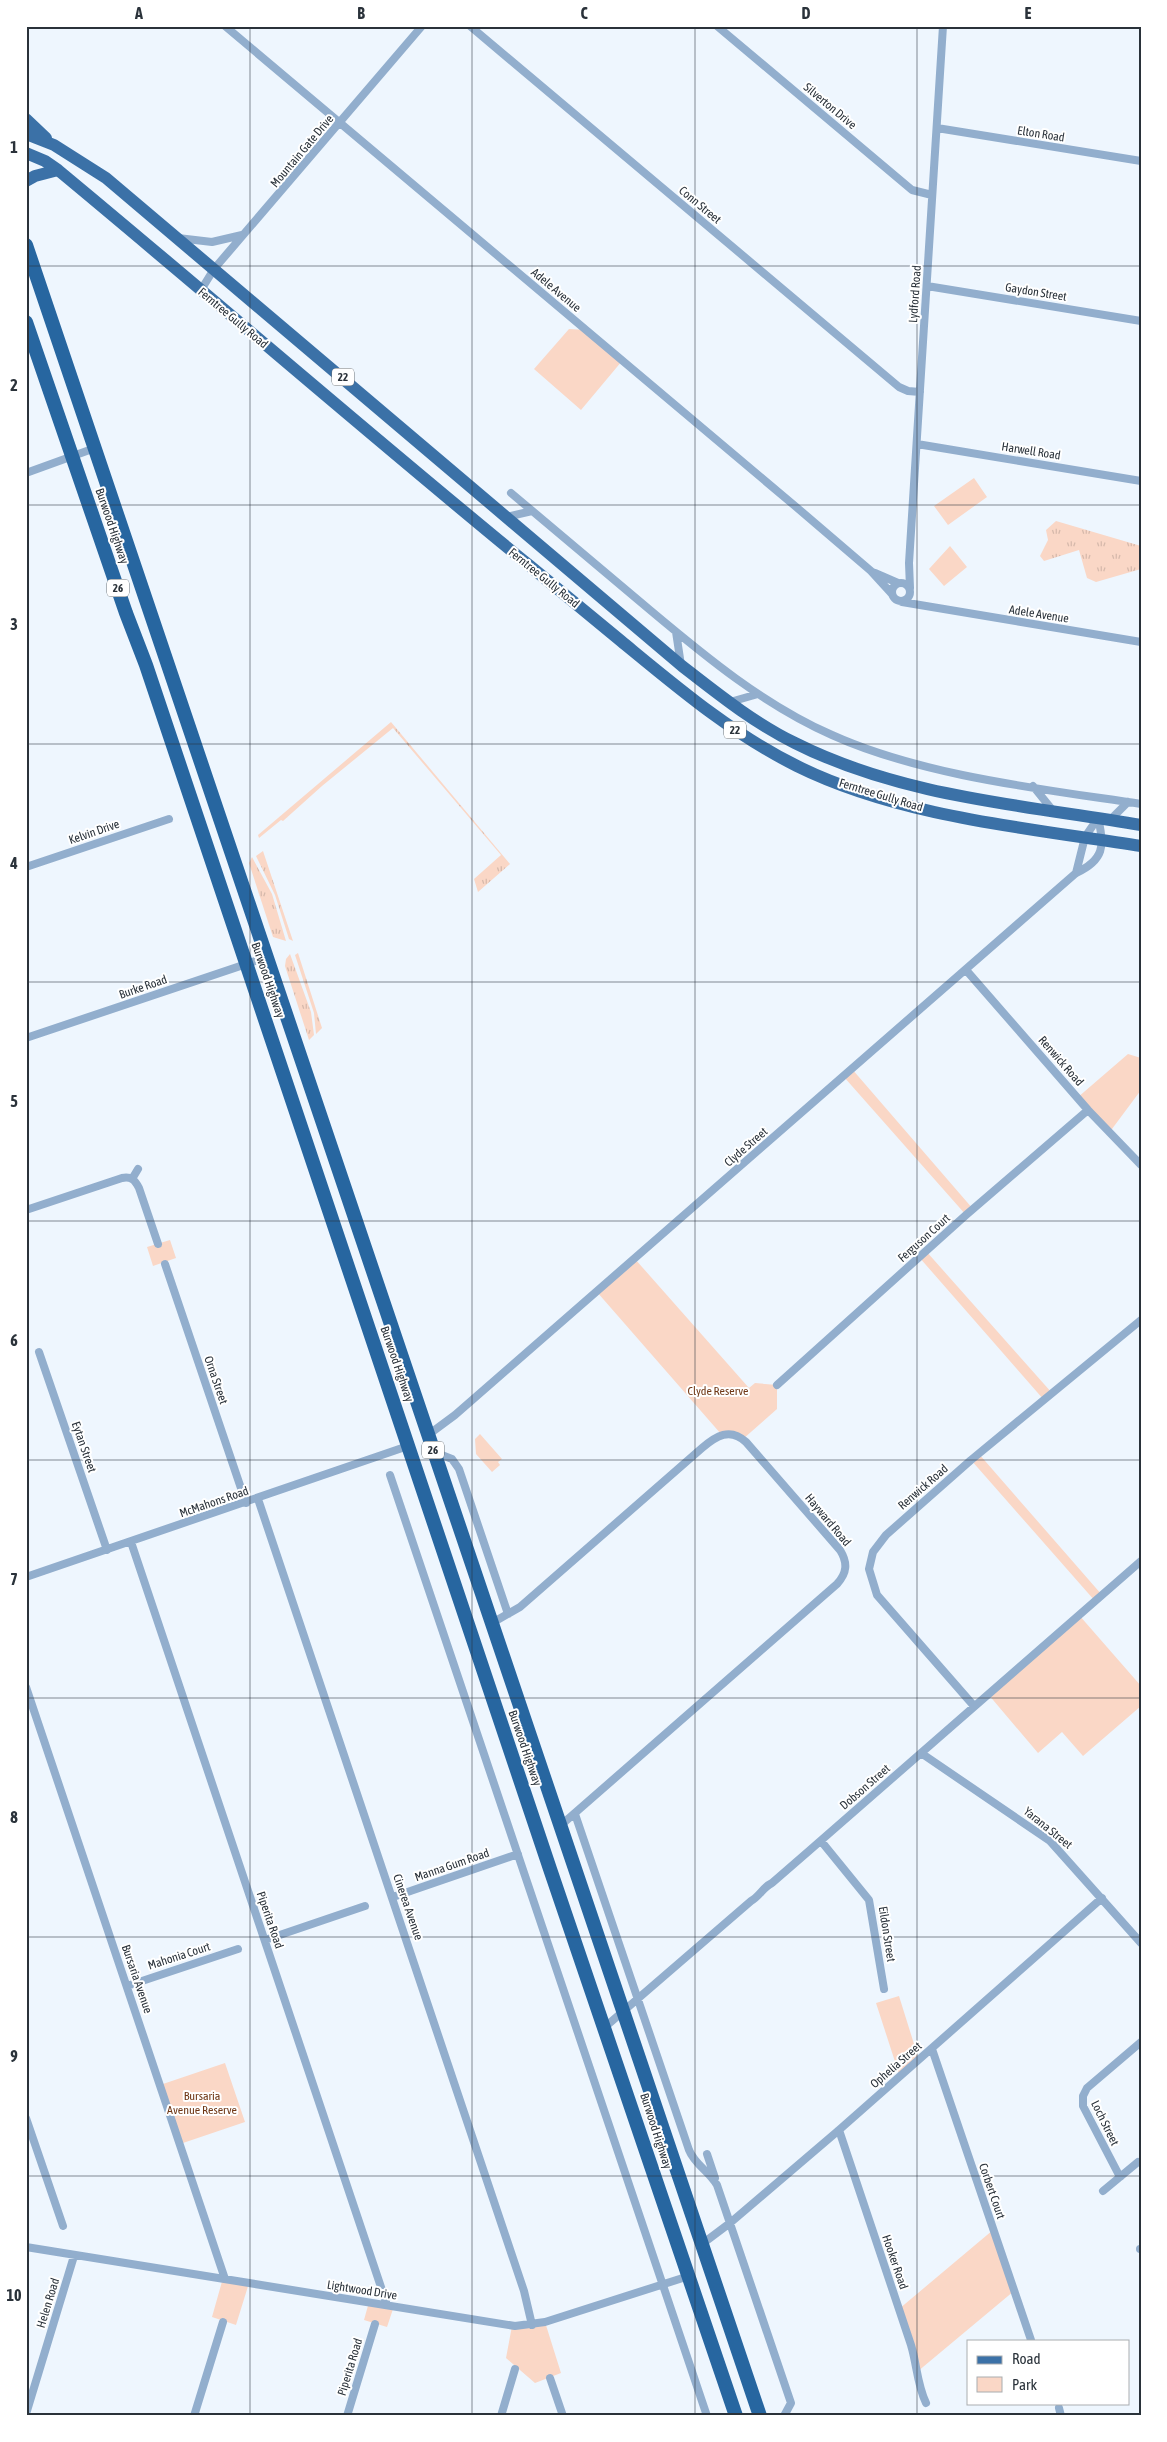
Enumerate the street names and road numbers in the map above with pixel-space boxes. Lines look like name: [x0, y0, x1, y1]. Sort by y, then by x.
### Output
street label: Silverton Drive: [801, 80, 859, 132]
street label: Mountain Gate Drive: [268, 112, 336, 190]
street label: Elton Road: [1016, 123, 1066, 145]
street label: Conn Street: [676, 183, 724, 227]
street label: Adele Avenue: [528, 265, 584, 315]
street label: Lydford Road: [906, 265, 924, 323]
street label: Gaydon Street: [1004, 280, 1068, 304]
street label: Ferntree Gully Road: [195, 285, 271, 351]
road number: 22: [332, 368, 354, 386]
street label: Harwell Road: [1001, 439, 1061, 463]
street label: Burwood Highway: [93, 486, 131, 566]
street label: Ferntree Gully Road: [506, 545, 582, 611]
road number: 26: [107, 580, 129, 596]
street label: Adele Avenue: [1008, 602, 1070, 626]
road number: 22: [724, 722, 746, 738]
street label: Ferntree Gully Road: [837, 776, 925, 814]
street label: Kelvin Drive: [67, 817, 121, 847]
street label: Burwood Highway: [249, 940, 287, 1020]
street label: Burke Road: [117, 972, 169, 1002]
street label: Renwick Road: [1036, 1033, 1086, 1089]
street label: Clyde Street: [722, 1124, 771, 1169]
street label: Ferguson Court: [895, 1211, 953, 1265]
street label: Burwood Highway: [378, 1324, 416, 1404]
street label: Orna Street: [201, 1354, 231, 1406]
street label: Eytan Street: [69, 1420, 99, 1475]
road number: 26: [422, 1442, 444, 1458]
street label: Renwick Road: [895, 1462, 951, 1512]
street label: McMahons Road: [178, 1484, 250, 1520]
street label: Hayward Road: [802, 1491, 854, 1549]
street label: Burwood Highway: [506, 1708, 544, 1788]
street label: Dobson Street: [837, 1761, 893, 1813]
street label: Yarana Street: [1021, 1804, 1076, 1852]
street label: Manna Gum Road: [413, 1846, 491, 1884]
street label: Cinerea Avenue: [390, 1872, 426, 1942]
street label: Piperita Road: [254, 1890, 286, 1950]
street label: Eildon Street: [876, 1905, 898, 1963]
street label: Mahonia Court: [146, 1939, 212, 1973]
street label: Bursaria Avenue: [119, 1943, 155, 2015]
street label: Ophelia Street: [867, 2039, 925, 2091]
street label: Burwood Highway: [637, 2091, 675, 2171]
street label: Loch Street: [1088, 2098, 1122, 2148]
street label: Corbert Court: [976, 2161, 1008, 2221]
street label: Hooker Road: [879, 2233, 911, 2291]
street label: Helen Road: [34, 2276, 62, 2330]
street label: Lightwood Drive: [326, 2278, 398, 2302]
street label: Piperita Road: [335, 2337, 365, 2397]

